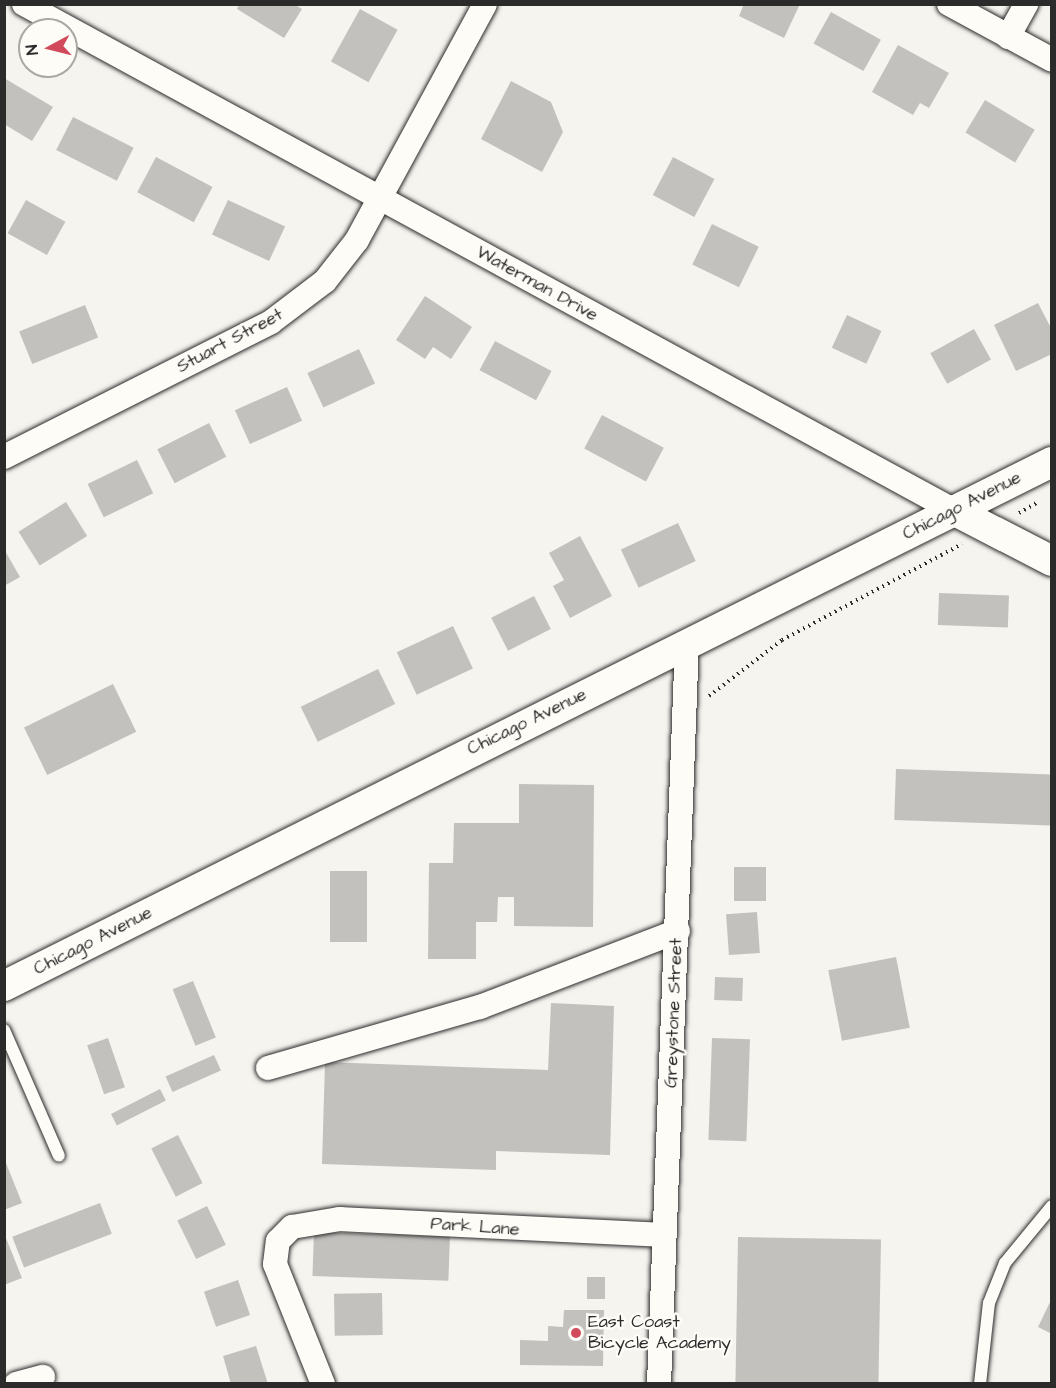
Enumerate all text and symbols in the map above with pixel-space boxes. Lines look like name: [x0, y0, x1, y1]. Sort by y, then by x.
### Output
north arrow: [18, 18, 78, 78]
text: N: [21, 44, 44, 56]
street label: Waterman Drive: [472, 242, 602, 326]
street label: Stuart Street: [173, 304, 287, 378]
street label: Chicago Avenue: [899, 467, 1025, 545]
street label: Chicago Avenue: [464, 684, 590, 760]
street label: Chicago Avenue: [30, 902, 156, 980]
street label: Greystone Street: [661, 938, 687, 1088]
street label: Park Lane: [430, 1213, 520, 1241]
place label: East Coast Bicycle Academy: [588, 1312, 731, 1354]
marker: East Coast Bicycle Academy: [569, 1326, 583, 1340]

